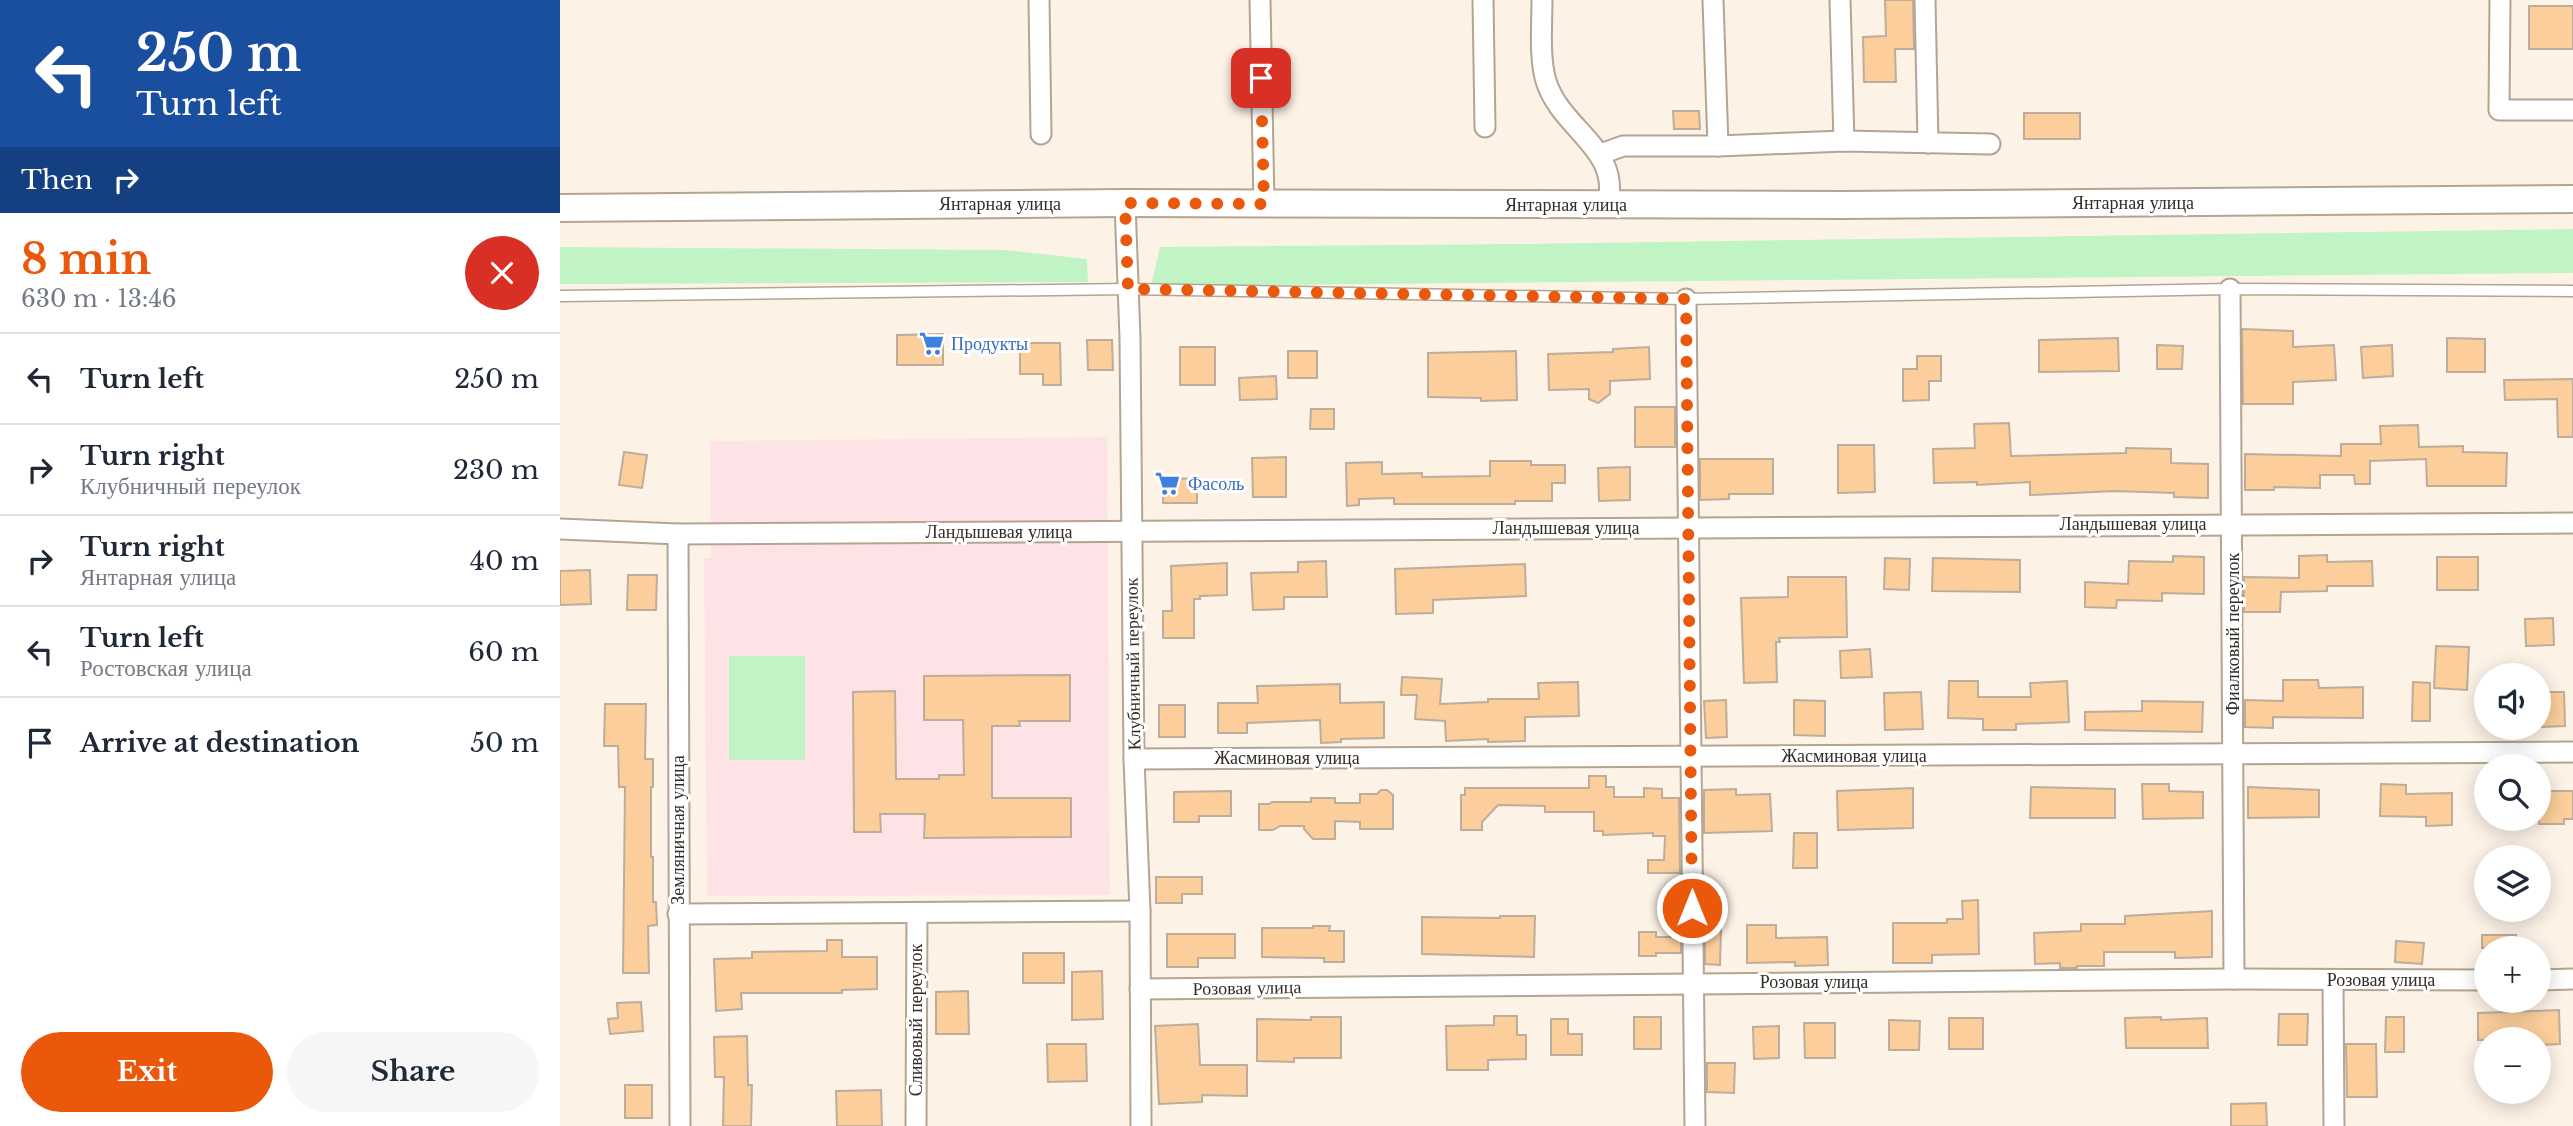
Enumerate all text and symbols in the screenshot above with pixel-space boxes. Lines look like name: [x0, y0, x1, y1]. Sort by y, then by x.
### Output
text: 250 m: [136, 23, 301, 84]
icon: left: [21, 28, 112, 119]
pin: [1231, 48, 1291, 108]
icon: arrive: [1242, 59, 1280, 97]
text: Turn left: [136, 84, 282, 124]
icon: right: [107, 161, 145, 199]
text: Then: [21, 164, 93, 196]
street label: Янтарная улица: [2072, 192, 2194, 214]
street label: Янтарная улица: [939, 193, 1061, 215]
street label: Янтарная улица: [1505, 194, 1627, 216]
text: 8 min: [21, 233, 151, 285]
button: close: [465, 236, 539, 310]
text: 630 m · 13:46: [21, 285, 177, 313]
supermarket icon: Продукты: [917, 330, 945, 358]
place label: Продукты: [951, 333, 1028, 355]
icon: left: [21, 360, 59, 398]
text: Turn left: [80, 363, 204, 395]
text: 250 m: [454, 363, 539, 395]
text: Turn right: [80, 440, 225, 472]
icon: right: [21, 451, 59, 489]
text: 230 m: [453, 454, 539, 486]
supermarket icon: Фасоль: [1154, 470, 1182, 498]
text: Клубничный переулок: [80, 472, 301, 500]
place label: Фасоль: [1188, 473, 1244, 495]
street label: Ландышевая улица: [2059, 513, 2207, 535]
street label: Ландышевая улица: [1492, 517, 1640, 539]
street label: Ландышевая улица: [925, 521, 1073, 543]
text: Turn right: [80, 531, 225, 563]
icon: right: [21, 542, 59, 580]
text: 40 m: [470, 545, 539, 577]
street label: Фиалковый переулок: [2222, 553, 2244, 715]
text: Янтарная улица: [80, 563, 236, 591]
street label: Клубничный переулок: [1120, 577, 1146, 751]
text: Turn left: [80, 622, 204, 654]
icon: left: [21, 633, 59, 671]
text: 60 m: [468, 636, 539, 668]
text: Ростовская улица: [80, 654, 252, 682]
map controls: [2474, 663, 2551, 1104]
button: sound: [2474, 663, 2551, 740]
icon: arrive: [21, 724, 59, 762]
text: Arrive at destination: [80, 727, 360, 759]
text: 50 m: [470, 727, 539, 759]
street label: Жасминовая улица: [1781, 745, 1927, 767]
street label: Жасминовая улица: [1214, 747, 1360, 769]
button: search: [2474, 754, 2551, 831]
street label: Земляничная улица: [667, 755, 689, 905]
button: layers: [2474, 845, 2551, 922]
position arrow: [1655, 871, 1729, 945]
button: +: [2474, 936, 2551, 1013]
street label: Сливовый переулок: [905, 944, 927, 1096]
street label: Розовая улица: [2327, 969, 2435, 991]
street label: Розовая улица: [1760, 971, 1868, 993]
street label: Розовая улица: [1192, 976, 1302, 1000]
button: −: [2474, 1027, 2551, 1104]
button: Exit: [21, 1032, 273, 1112]
button: Share: [287, 1032, 539, 1112]

